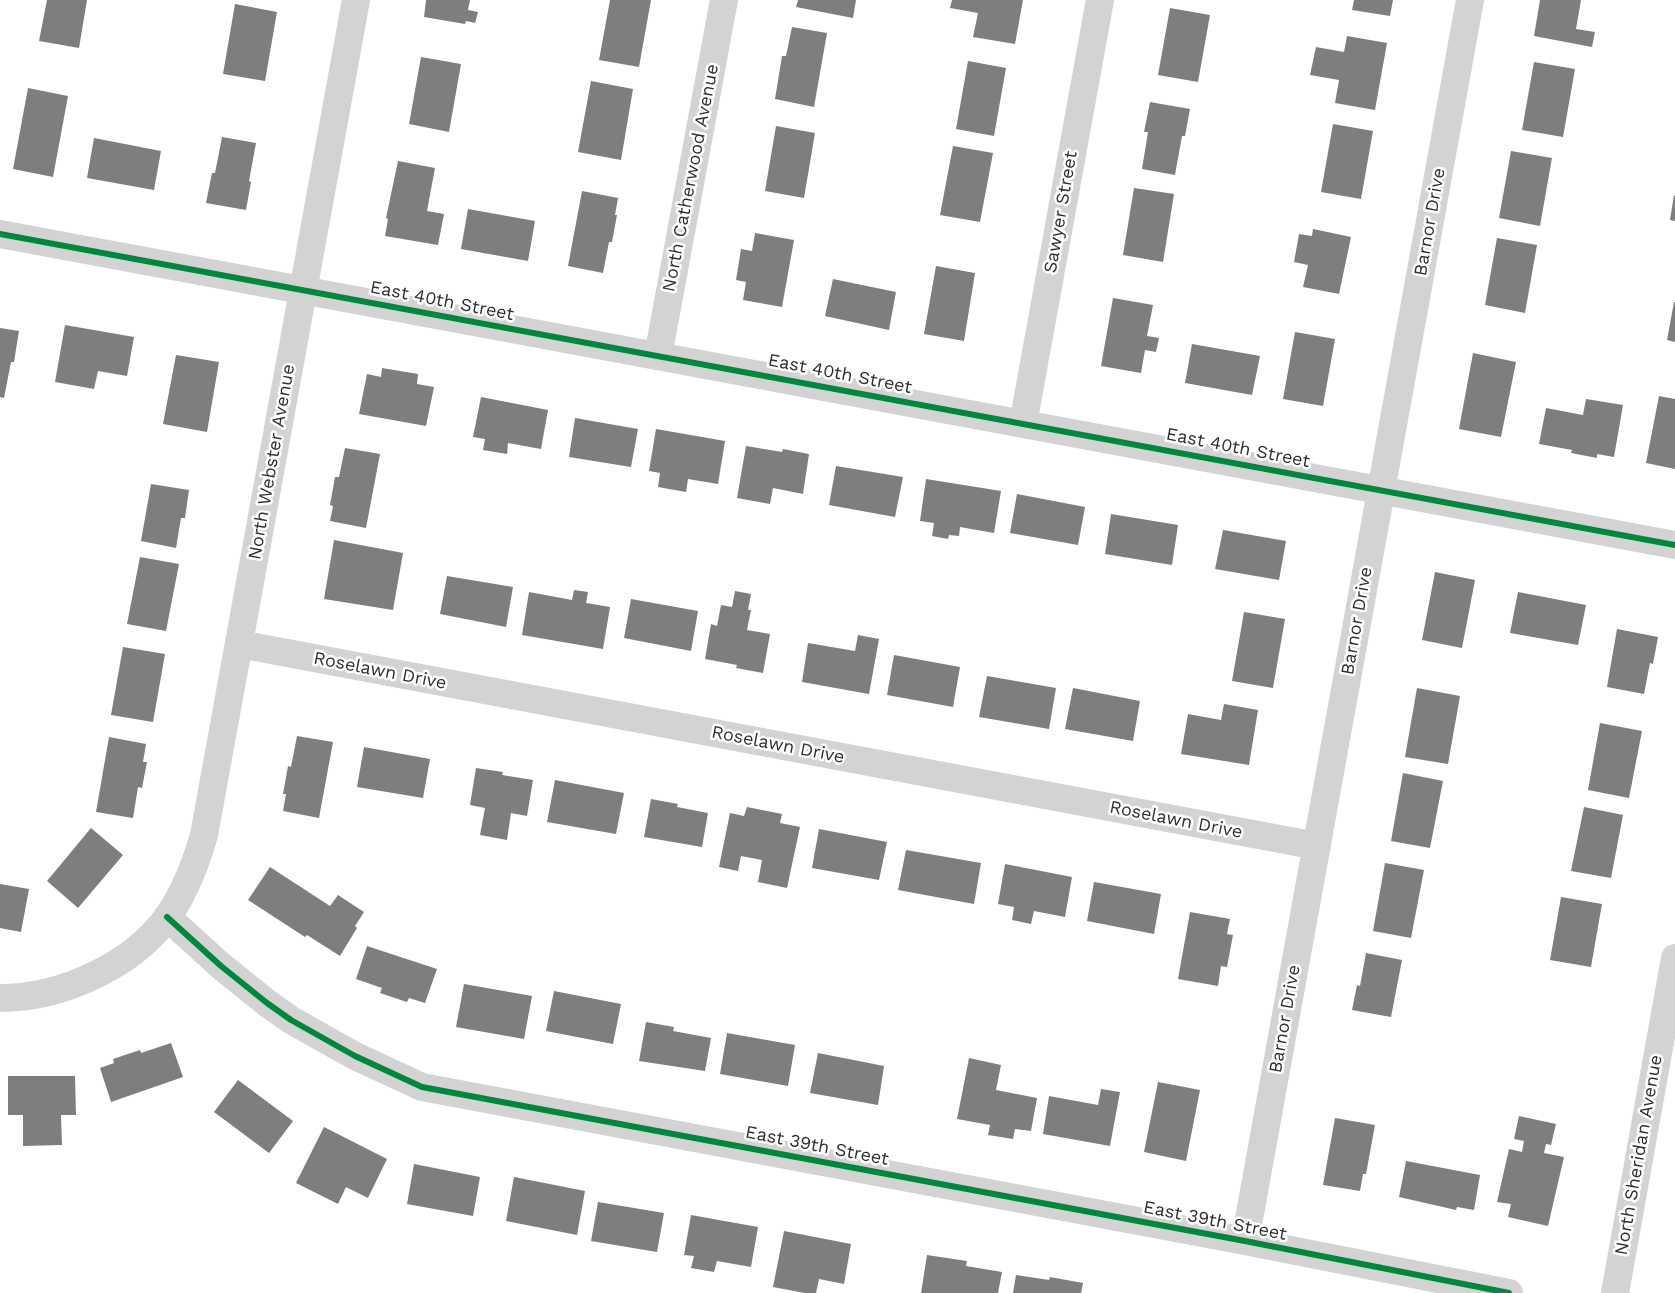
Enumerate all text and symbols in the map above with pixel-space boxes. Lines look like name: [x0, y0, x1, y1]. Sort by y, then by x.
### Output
street label: North Catherwood Avenue: [658, 62, 724, 294]
street label: Sawyer Street: [1040, 149, 1082, 275]
street label: Barnor Drive: [1410, 166, 1450, 278]
street label: East 40th Street: [368, 276, 516, 326]
street label: East 40th Street: [766, 349, 914, 399]
street label: North Webster Avenue: [244, 362, 300, 562]
street label: East 40th Street: [1164, 423, 1312, 473]
street label: Barnor Drive: [1337, 565, 1377, 677]
street label: Roselawn Drive: [312, 648, 448, 694]
street label: Roselawn Drive: [710, 722, 846, 768]
street label: Roselawn Drive: [1108, 797, 1244, 843]
street label: Barnor Drive: [1265, 963, 1305, 1075]
street label: North Sheridan Avenue: [1611, 1053, 1667, 1257]
street label: East 39th Street: [744, 1122, 890, 1170]
street label: East 39th Street: [1142, 1197, 1288, 1245]

